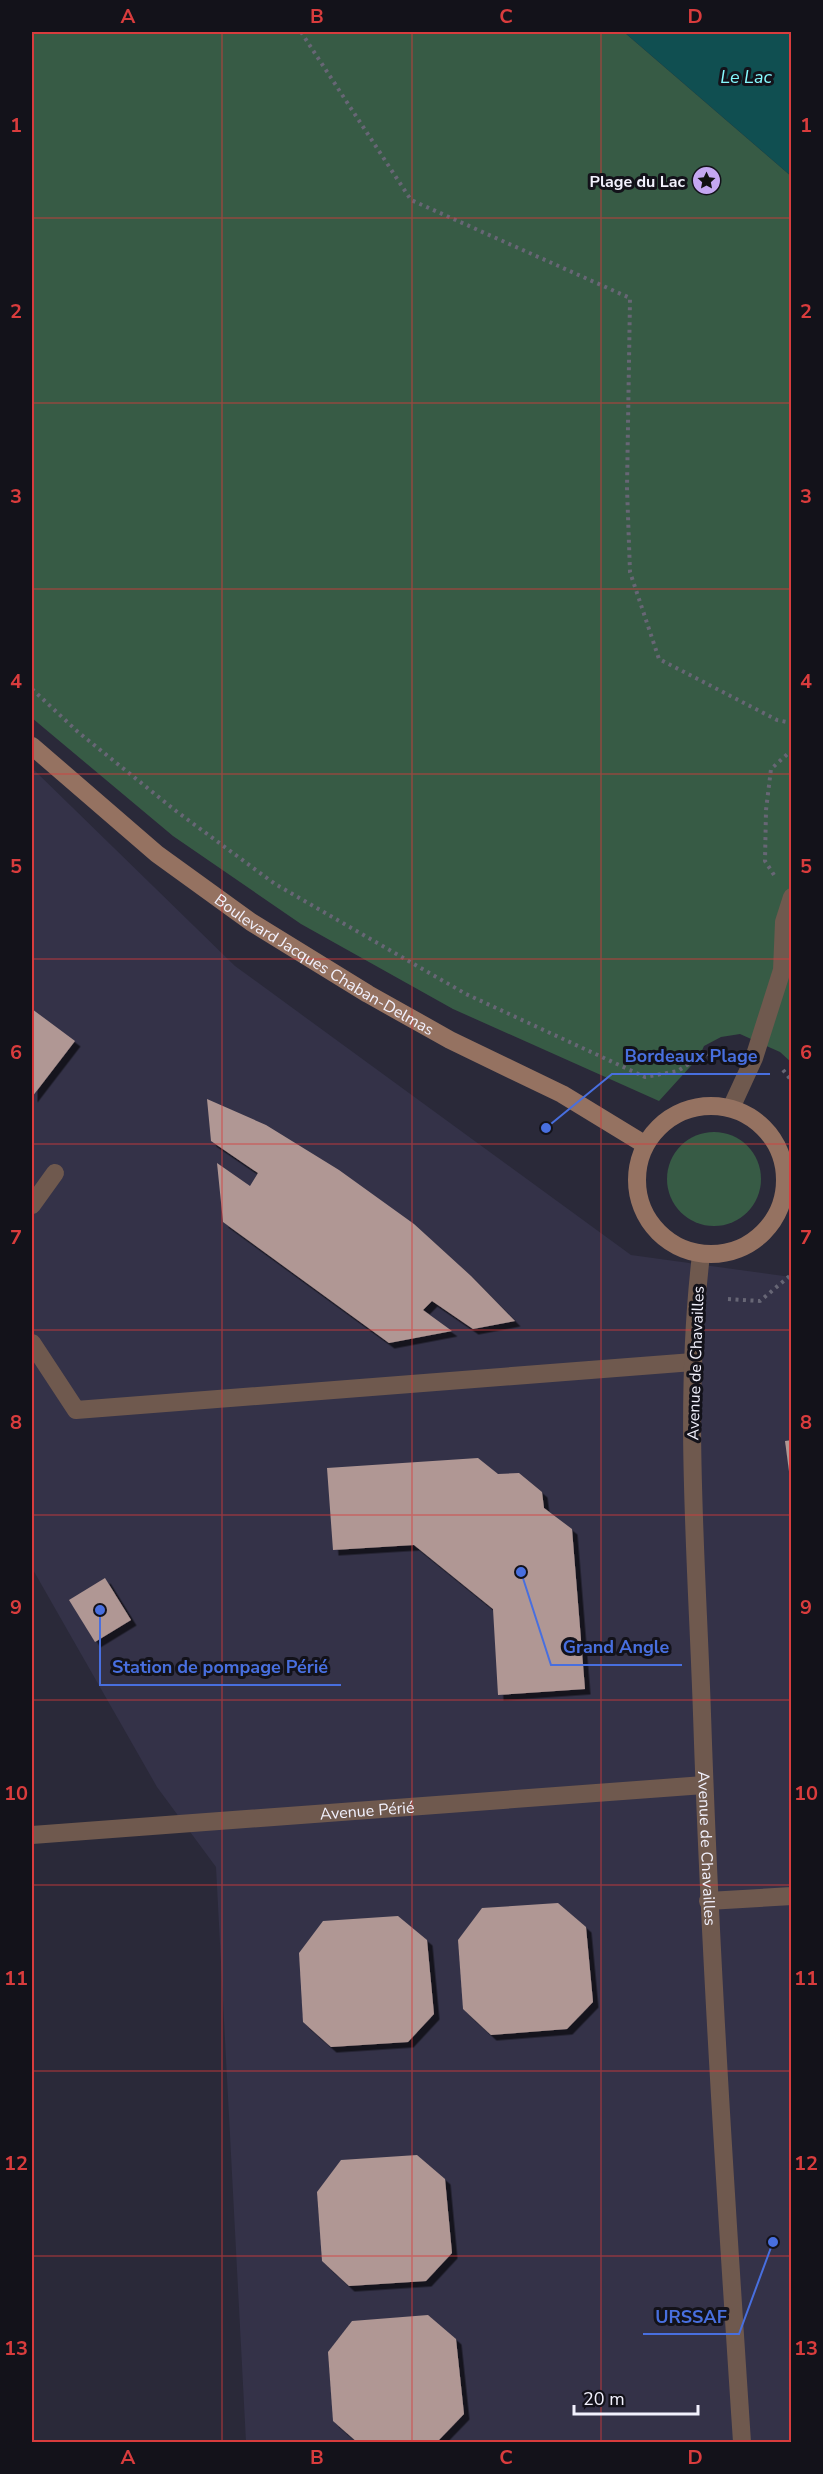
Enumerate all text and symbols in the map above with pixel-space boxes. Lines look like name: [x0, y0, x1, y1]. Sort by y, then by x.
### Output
text: A: [121, 3, 136, 30]
text: B: [310, 3, 324, 30]
text: C: [499, 3, 513, 30]
text: D: [687, 3, 703, 30]
water label: Le Lac: [720, 65, 772, 89]
text: 1: [10, 112, 22, 139]
text: 1: [800, 112, 812, 139]
place icon: Plage du Lac: [690, 165, 722, 197]
place label: Plage du Lac: [590, 171, 685, 193]
text: 2: [10, 298, 22, 325]
text: 2: [800, 298, 812, 325]
text: 3: [10, 483, 22, 510]
text: 3: [800, 483, 812, 510]
text: 4: [10, 668, 22, 695]
text: 4: [800, 668, 812, 695]
text: 5: [10, 853, 22, 880]
text: 5: [800, 853, 812, 880]
street label: Boulevard Jacques Chaban-Delmas: [210, 889, 438, 1041]
callout: Bordeaux Plage: [612, 1038, 770, 1074]
text: 6: [10, 1039, 22, 1066]
text: 6: [800, 1039, 812, 1066]
text: Bordeaux Plage: [624, 1044, 758, 1068]
text: 7: [10, 1224, 22, 1251]
text: 7: [800, 1224, 812, 1251]
street label: Avenue de Chavailles: [682, 1285, 710, 1441]
text: 8: [10, 1409, 22, 1436]
text: 8: [800, 1409, 812, 1436]
text: 9: [10, 1594, 22, 1621]
text: 9: [800, 1594, 812, 1621]
callout: Grand Angle: [551, 1629, 682, 1665]
text: Grand Angle: [563, 1635, 669, 1659]
callout: Station de pompage Périé: [100, 1649, 341, 1685]
text: Station de pompage Périé: [112, 1655, 328, 1679]
street label: Avenue de Chavailles: [692, 1771, 721, 1926]
text: 10: [4, 1780, 28, 1807]
text: 10: [794, 1780, 818, 1807]
street label: Avenue Périé: [319, 1797, 415, 1826]
text: 11: [4, 1965, 28, 1992]
text: 11: [794, 1965, 818, 1992]
text: 12: [4, 2150, 28, 2177]
text: 12: [794, 2150, 818, 2177]
callout: URSSAF: [643, 2298, 739, 2334]
text: URSSAF: [655, 2305, 727, 2329]
text: 13: [4, 2335, 28, 2362]
text: 13: [794, 2335, 818, 2362]
scale bar: [574, 2378, 698, 2416]
text: 20 m: [583, 2387, 625, 2411]
text: A: [121, 2444, 136, 2471]
text: B: [310, 2444, 324, 2471]
text: C: [499, 2444, 513, 2471]
text: D: [687, 2444, 703, 2471]

